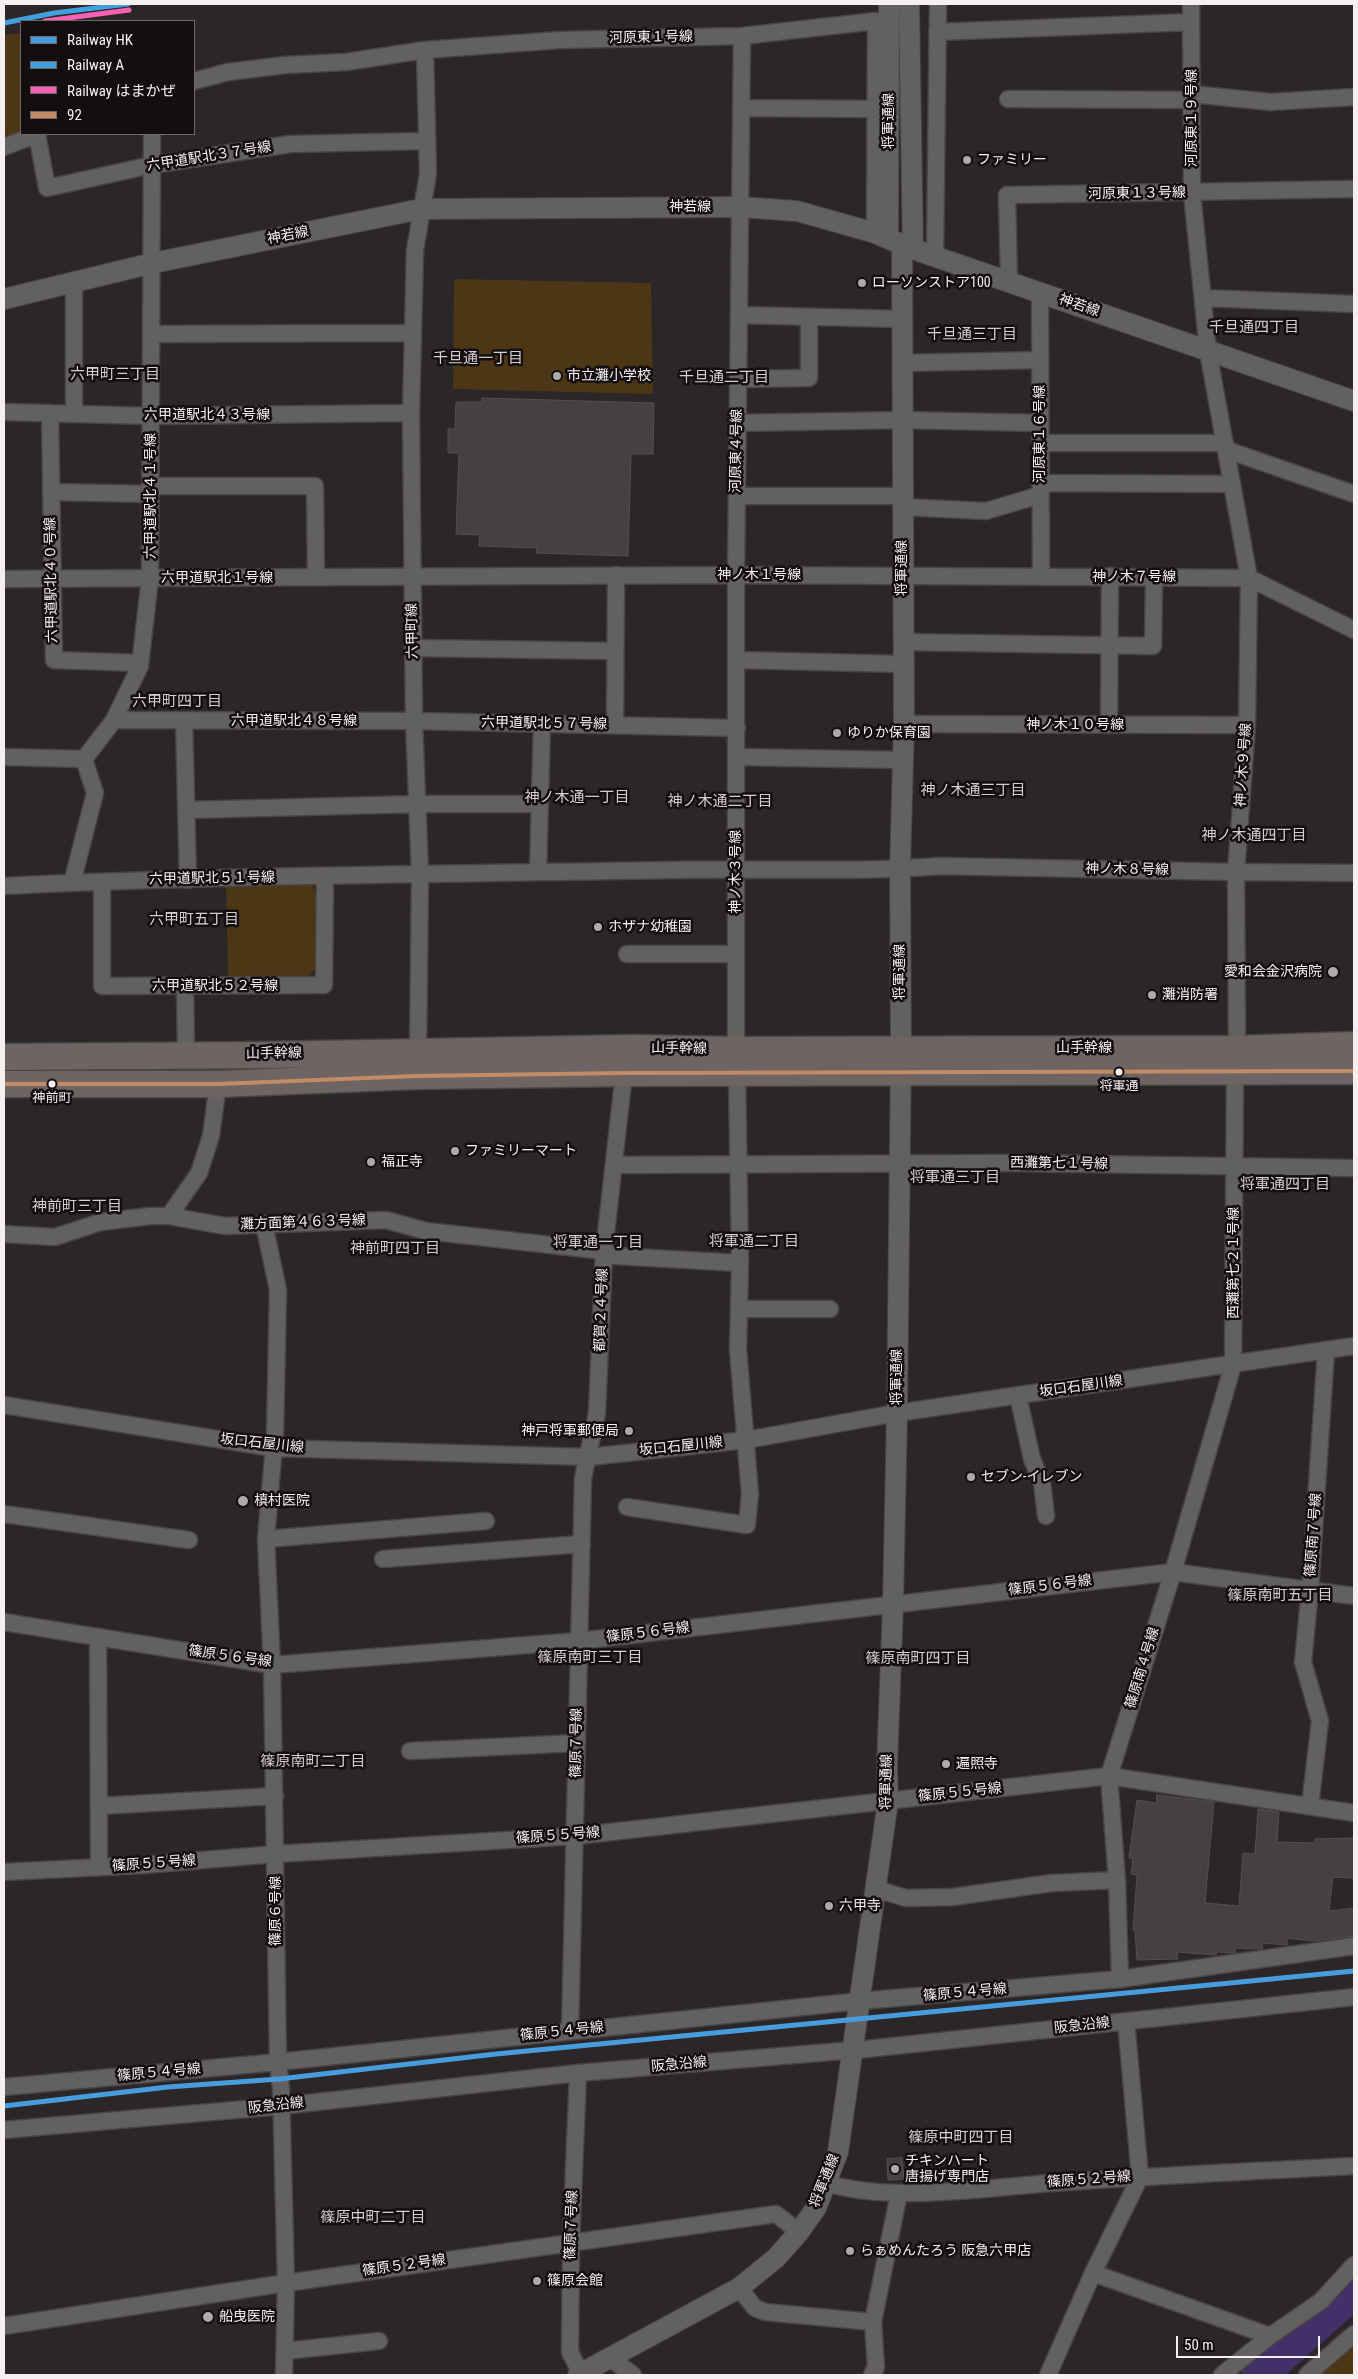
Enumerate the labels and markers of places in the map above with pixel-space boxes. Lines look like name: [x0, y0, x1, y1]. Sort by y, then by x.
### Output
place label: ファミリー: [977, 152, 1047, 168]
marker: ファミリー: [961, 154, 973, 166]
place label: ローソンストア100: [872, 275, 991, 291]
marker: ローソンストア100: [856, 277, 868, 289]
place label: 市立灘小学校: [567, 368, 651, 384]
marker: 市立灘小学校: [551, 370, 563, 382]
place label: ゆりか保育園: [847, 725, 931, 741]
marker: ゆりか保育園: [831, 727, 843, 739]
place label: ホザナ幼稚園: [608, 919, 692, 935]
marker: ホザナ幼稚園: [592, 921, 604, 933]
place label: 愛和会金沢病院: [1224, 964, 1322, 980]
marker: 愛和会金沢病院: [1326, 965, 1340, 979]
place label: 灘消防署: [1162, 987, 1218, 1003]
marker: 灘消防署: [1146, 989, 1158, 1001]
marker: 将軍通: [1114, 1067, 1124, 1077]
marker: 神前町: [47, 1079, 57, 1089]
place label: 将軍通: [1100, 1079, 1138, 1095]
place label: 神前町: [33, 1091, 71, 1107]
place label: ファミリーマート: [465, 1143, 577, 1159]
marker: ファミリーマート: [449, 1145, 461, 1157]
place label: 福正寺: [381, 1154, 423, 1170]
marker: 福正寺: [365, 1156, 377, 1168]
place label: 神戸将軍郵便局: [521, 1423, 619, 1439]
marker: 神戸将軍郵便局: [623, 1425, 635, 1437]
place label: セブン-イレブン: [981, 1469, 1082, 1485]
marker: セブン-イレブン: [965, 1471, 977, 1483]
place label: 槙村医院: [254, 1493, 310, 1509]
marker: 槙村医院: [236, 1494, 250, 1508]
place label: 遍照寺: [956, 1756, 998, 1772]
marker: 遍照寺: [940, 1758, 952, 1770]
place label: 六甲寺: [839, 1898, 881, 1914]
marker: 六甲寺: [823, 1900, 835, 1912]
place label: チキンハート 唐揚げ専門店: [905, 2153, 989, 2186]
marker: チキンハート 唐揚げ専門店: [889, 2163, 901, 2175]
place label: らぁめんたろう 阪急六甲店: [860, 2243, 1031, 2259]
marker: らぁめんたろう 阪急六甲店: [844, 2245, 856, 2257]
place label: 篠原会館: [547, 2273, 603, 2289]
marker: 篠原会館: [531, 2275, 543, 2287]
place label: 船曳医院: [219, 2309, 275, 2325]
marker: 船曳医院: [201, 2310, 215, 2324]

